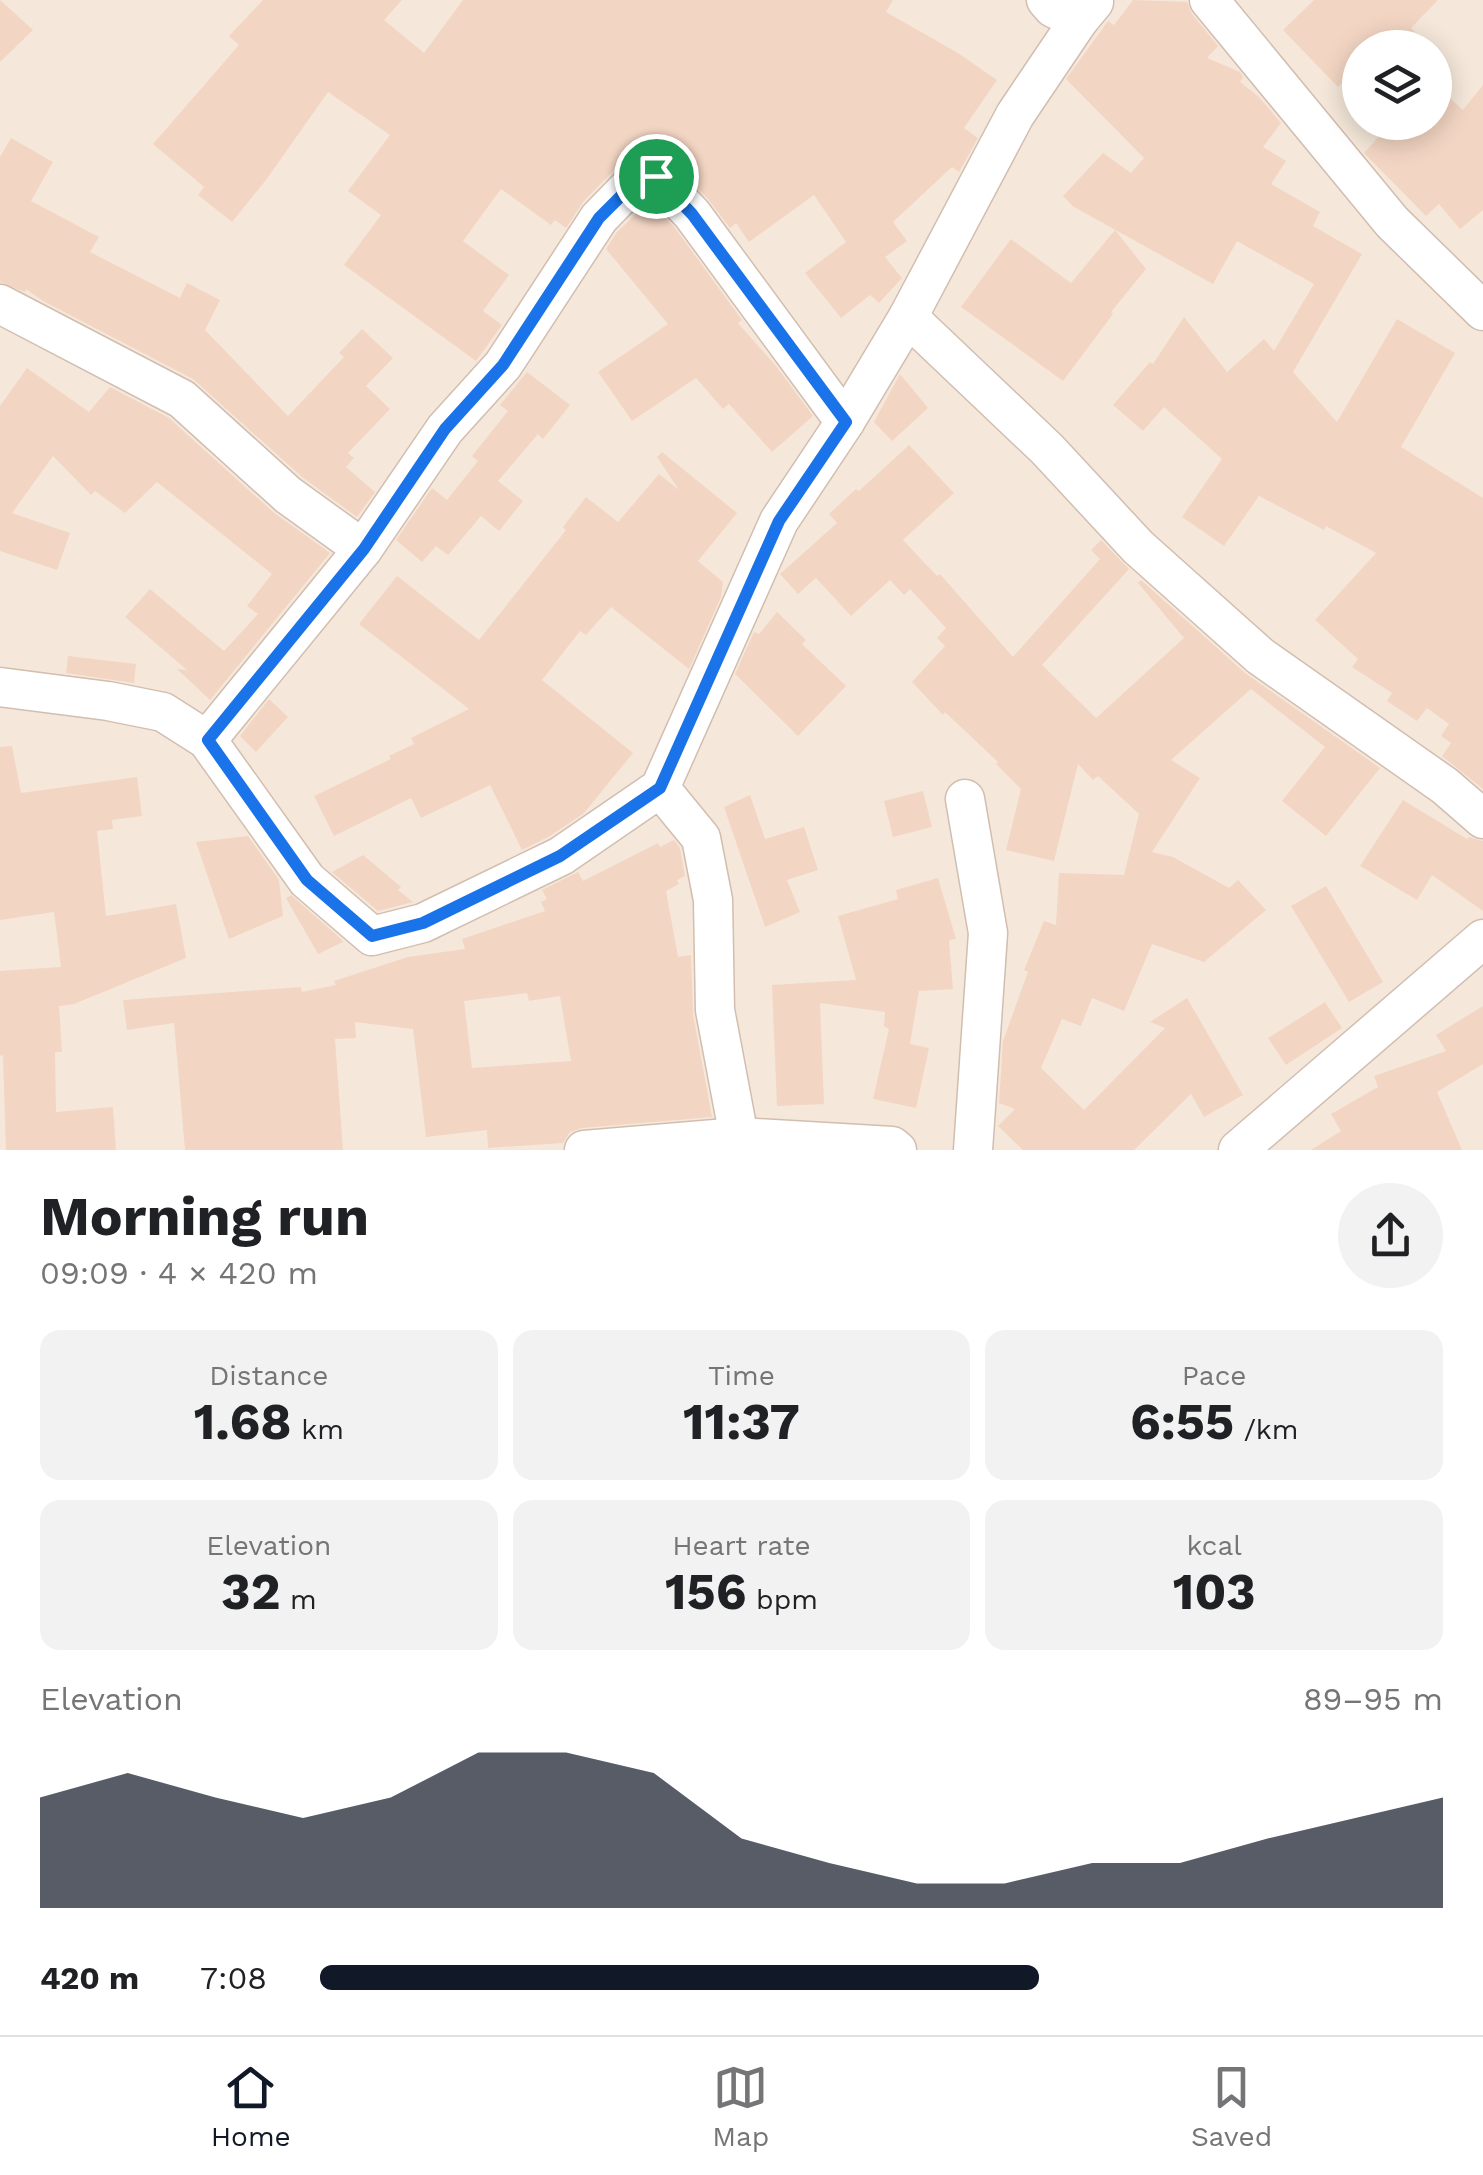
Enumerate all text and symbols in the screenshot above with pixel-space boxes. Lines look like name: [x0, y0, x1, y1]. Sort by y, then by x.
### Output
map controls: [1342, 30, 1452, 140]
button: layers: [1342, 30, 1452, 140]
pin: [614, 134, 699, 219]
icon: arrive: [629, 149, 684, 204]
button: share: [1338, 1183, 1443, 1288]
text: Morning run: [40, 1184, 369, 1248]
text: 09:09 · 4 × 420 m: [40, 1254, 318, 1292]
text: Distance: [209, 1359, 328, 1392]
text: Time: [708, 1359, 775, 1392]
text: Pace: [1182, 1359, 1247, 1392]
text: 1.68: [194, 1392, 292, 1451]
text: 11:37: [683, 1392, 800, 1451]
text: 6:55: [1130, 1392, 1234, 1451]
text: km: [292, 1413, 344, 1446]
text: /km: [1234, 1413, 1298, 1446]
text: Elevation: [206, 1529, 331, 1562]
text: Heart rate: [672, 1529, 811, 1562]
text: kcal: [1186, 1529, 1242, 1562]
text: 32: [221, 1562, 280, 1621]
text: 156: [665, 1562, 747, 1621]
text: 103: [1173, 1562, 1256, 1621]
text: m: [280, 1583, 317, 1616]
text: bpm: [747, 1583, 818, 1616]
text: Elevation: [40, 1680, 183, 1718]
text: 89–95 m: [1303, 1680, 1443, 1718]
text: 420 m: [40, 1959, 139, 1997]
text: 7:08: [200, 1959, 267, 1997]
tab: Home: [211, 2060, 291, 2153]
tab: Map: [712, 2060, 769, 2153]
tab: Saved: [1191, 2060, 1272, 2153]

